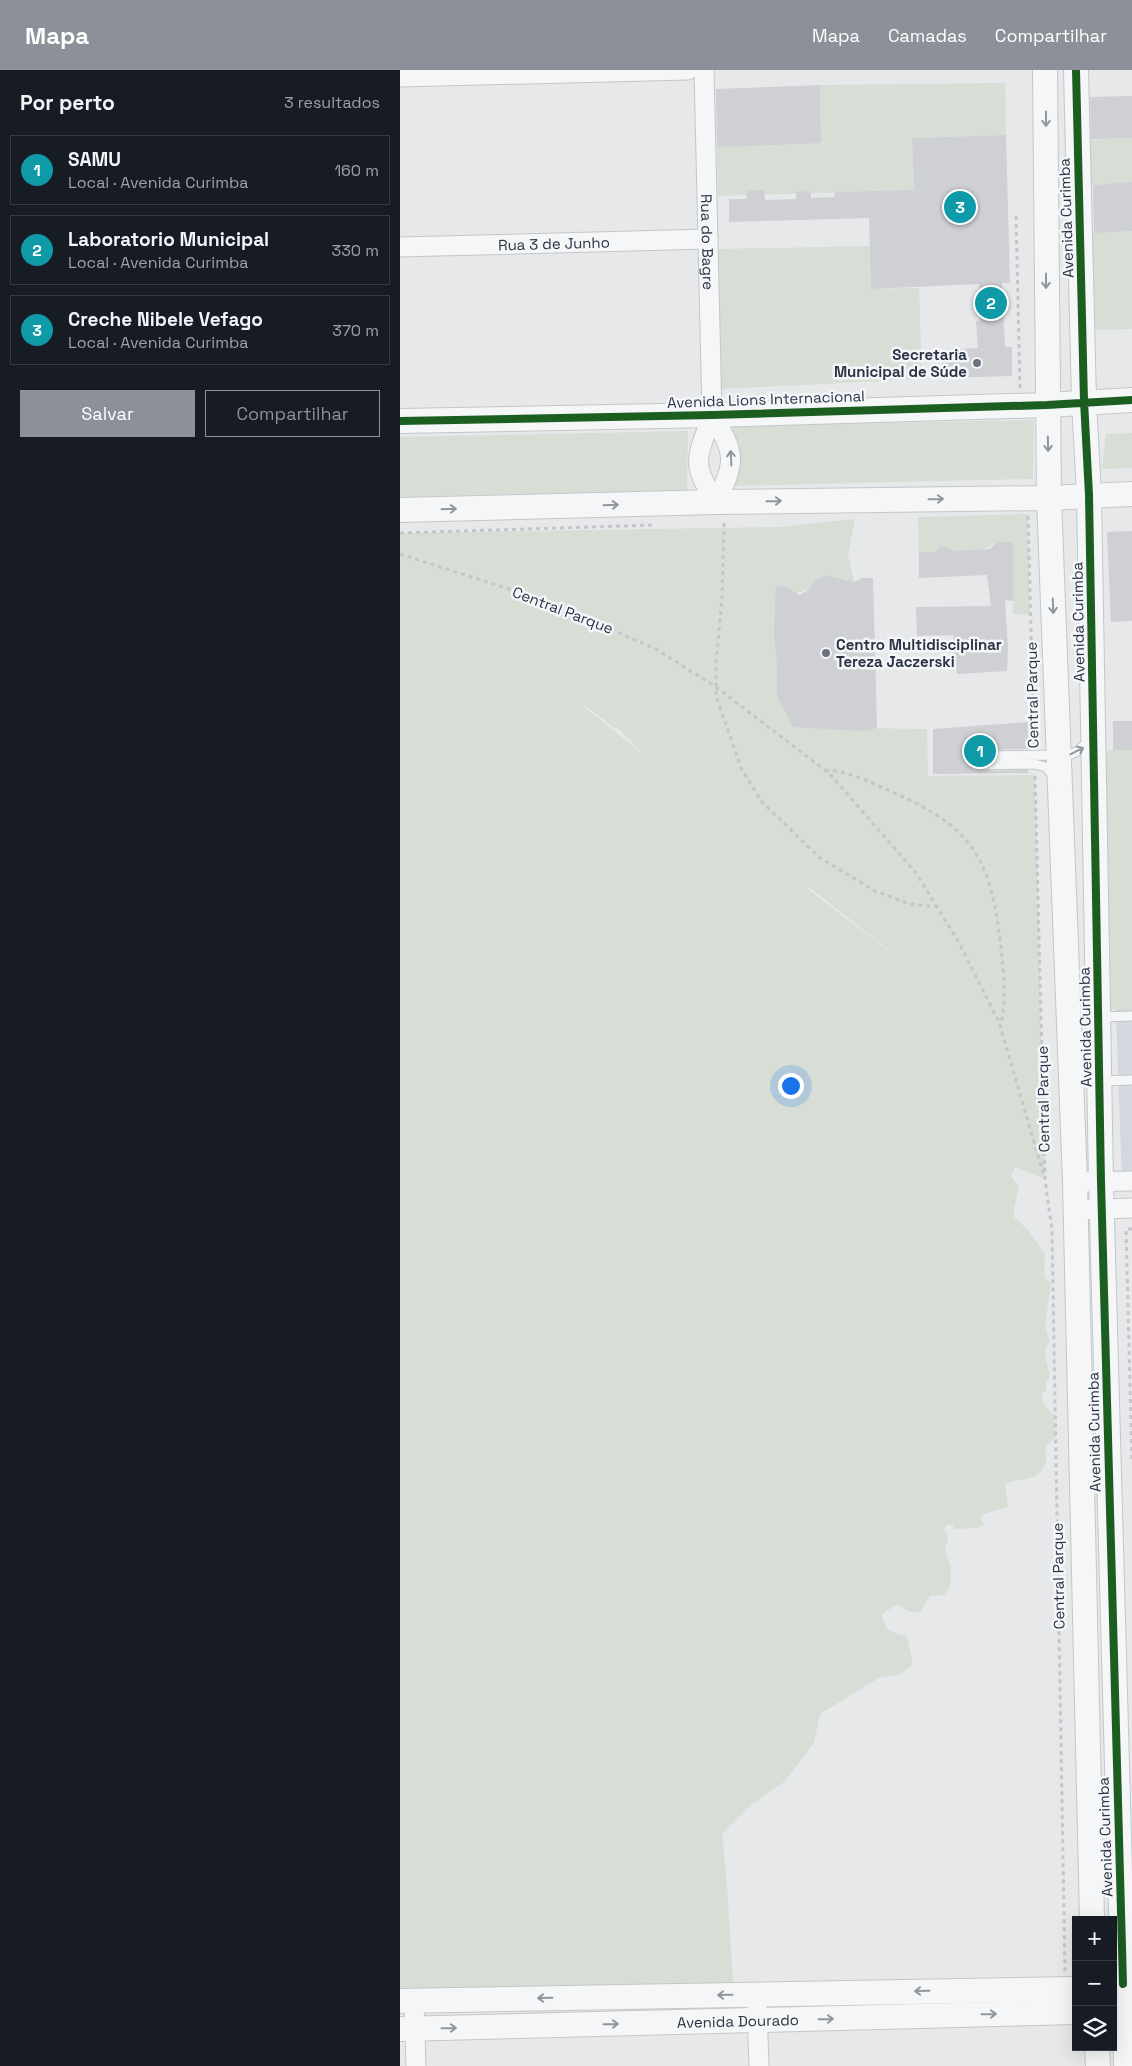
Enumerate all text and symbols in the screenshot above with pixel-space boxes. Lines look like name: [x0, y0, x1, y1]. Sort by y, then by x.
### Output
text: Mapa: [25, 20, 89, 51]
text: Mapa: [812, 24, 860, 47]
text: Camadas: [888, 24, 967, 47]
text: Compartilhar: [995, 24, 1107, 47]
text: Por perto: [20, 89, 115, 116]
text: 3 resultados: [284, 92, 380, 113]
one-way arrow: [1041, 110, 1050, 126]
text: SAMU: [68, 147, 121, 172]
street label: Avenida Curimba: [1054, 157, 1078, 278]
text: 1: [33, 160, 41, 181]
text: 160 m: [334, 160, 379, 181]
text: Local · Avenida Curimba: [68, 172, 248, 193]
pin: 3: [944, 188, 976, 226]
street label: Rua do Bagre: [697, 194, 719, 290]
text: Laboratorio Municipal: [68, 227, 269, 252]
street label: Rua 3 de Junho: [498, 232, 610, 254]
text: 2: [32, 240, 42, 261]
text: 330 m: [332, 240, 379, 261]
text: Local · Avenida Curimba: [68, 252, 248, 273]
one-way arrow: [1042, 273, 1051, 289]
pin: 2: [975, 284, 1007, 322]
text: Creche Nibele Vefago: [68, 307, 263, 332]
text: 3: [32, 320, 42, 341]
text: 370 m: [332, 320, 379, 341]
text: Local · Avenida Curimba: [68, 332, 248, 353]
place label: Secretaria Municipal de Súde: [834, 345, 967, 381]
marker: Secretaria Municipal de Súde: [971, 357, 983, 369]
street label: Avenida Lions Internacional: [667, 386, 865, 412]
button: Salvar: [20, 390, 195, 437]
button: Compartilhar: [205, 390, 380, 437]
one-way arrow: [1043, 435, 1053, 451]
one-way arrow: [726, 450, 735, 466]
one-way arrow: [928, 495, 944, 504]
one-way arrow: [765, 497, 781, 506]
one-way arrow: [602, 500, 619, 510]
one-way arrow: [440, 504, 456, 514]
street label: Avenida Curimba: [1067, 561, 1089, 682]
street label: Central Parque: [510, 582, 616, 638]
one-way arrow: [1048, 598, 1058, 614]
place label: Centro Multidisciplinar Tereza Jaczerski: [836, 635, 1002, 671]
street label: Central Parque: [1022, 641, 1042, 748]
marker: Centro Multidisciplinar Tereza Jaczerski: [820, 647, 832, 659]
pin: 1: [964, 732, 996, 770]
one-way arrow: [1069, 746, 1084, 756]
street label: Avenida Curimba: [1074, 966, 1096, 1087]
street label: Central Parque: [1033, 1045, 1053, 1152]
your location: [778, 1073, 804, 1099]
street label: Avenida Curimba: [1083, 1371, 1105, 1492]
street label: Central Parque: [1048, 1522, 1068, 1629]
street label: Avenida Curimba: [1093, 1776, 1117, 1897]
map controls: [1072, 1916, 1117, 2051]
button: +: [1072, 1916, 1117, 1961]
button: −: [1072, 1961, 1117, 2006]
one-way arrow: [914, 1987, 930, 1996]
one-way arrow: [717, 1990, 733, 1999]
one-way arrow: [537, 1994, 553, 2003]
button: layers: [1072, 2006, 1117, 2051]
street label: Avenida Dourado: [677, 2009, 799, 2032]
one-way arrow: [980, 2010, 996, 2019]
one-way arrow: [818, 2014, 834, 2023]
one-way arrow: [602, 2019, 619, 2029]
one-way arrow: [440, 2023, 456, 2033]

